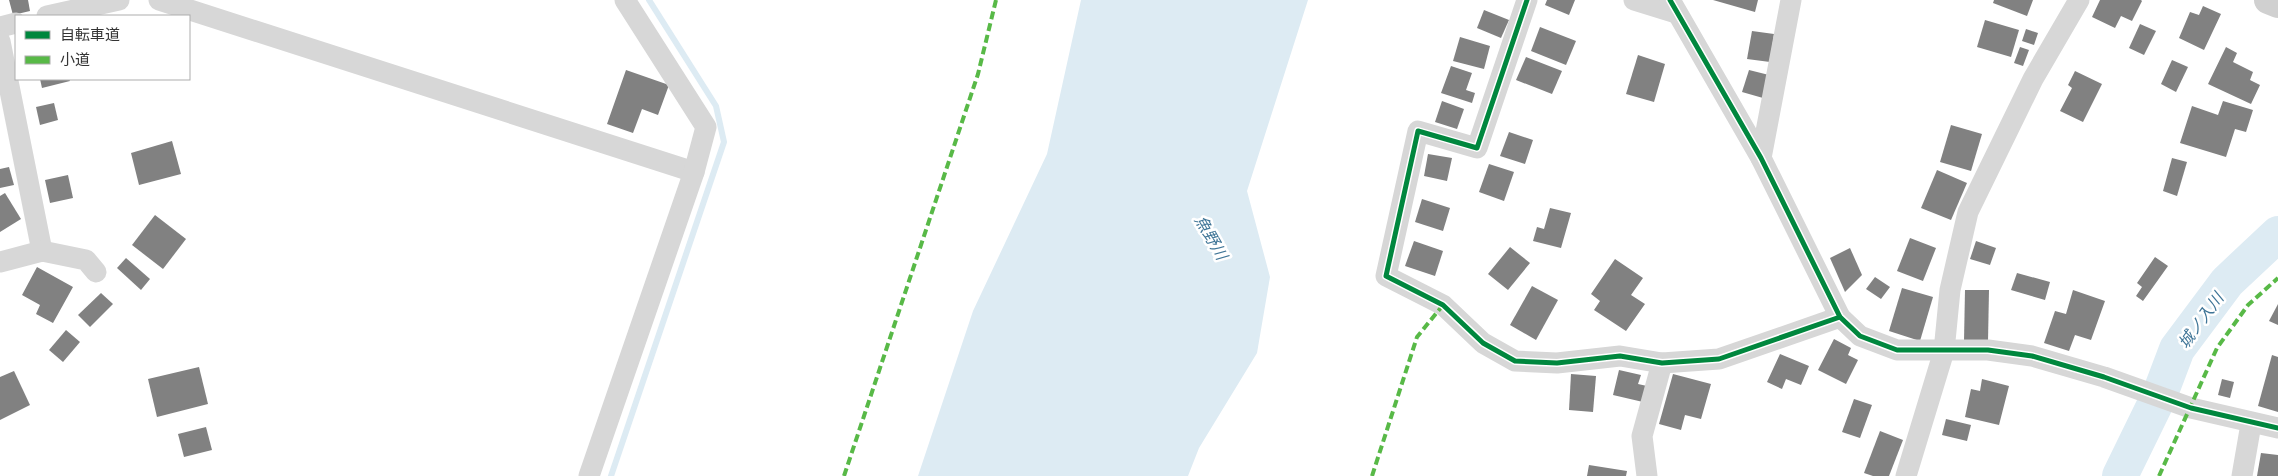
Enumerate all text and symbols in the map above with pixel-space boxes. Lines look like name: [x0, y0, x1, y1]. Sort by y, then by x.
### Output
legend: [15, 15, 190, 80]
text: 自転車道: [60, 25, 120, 43]
text: 小道: [60, 50, 90, 68]
water label: 魚野川: [1192, 211, 1233, 264]
water label: 城ノ入川: [2174, 287, 2228, 351]

